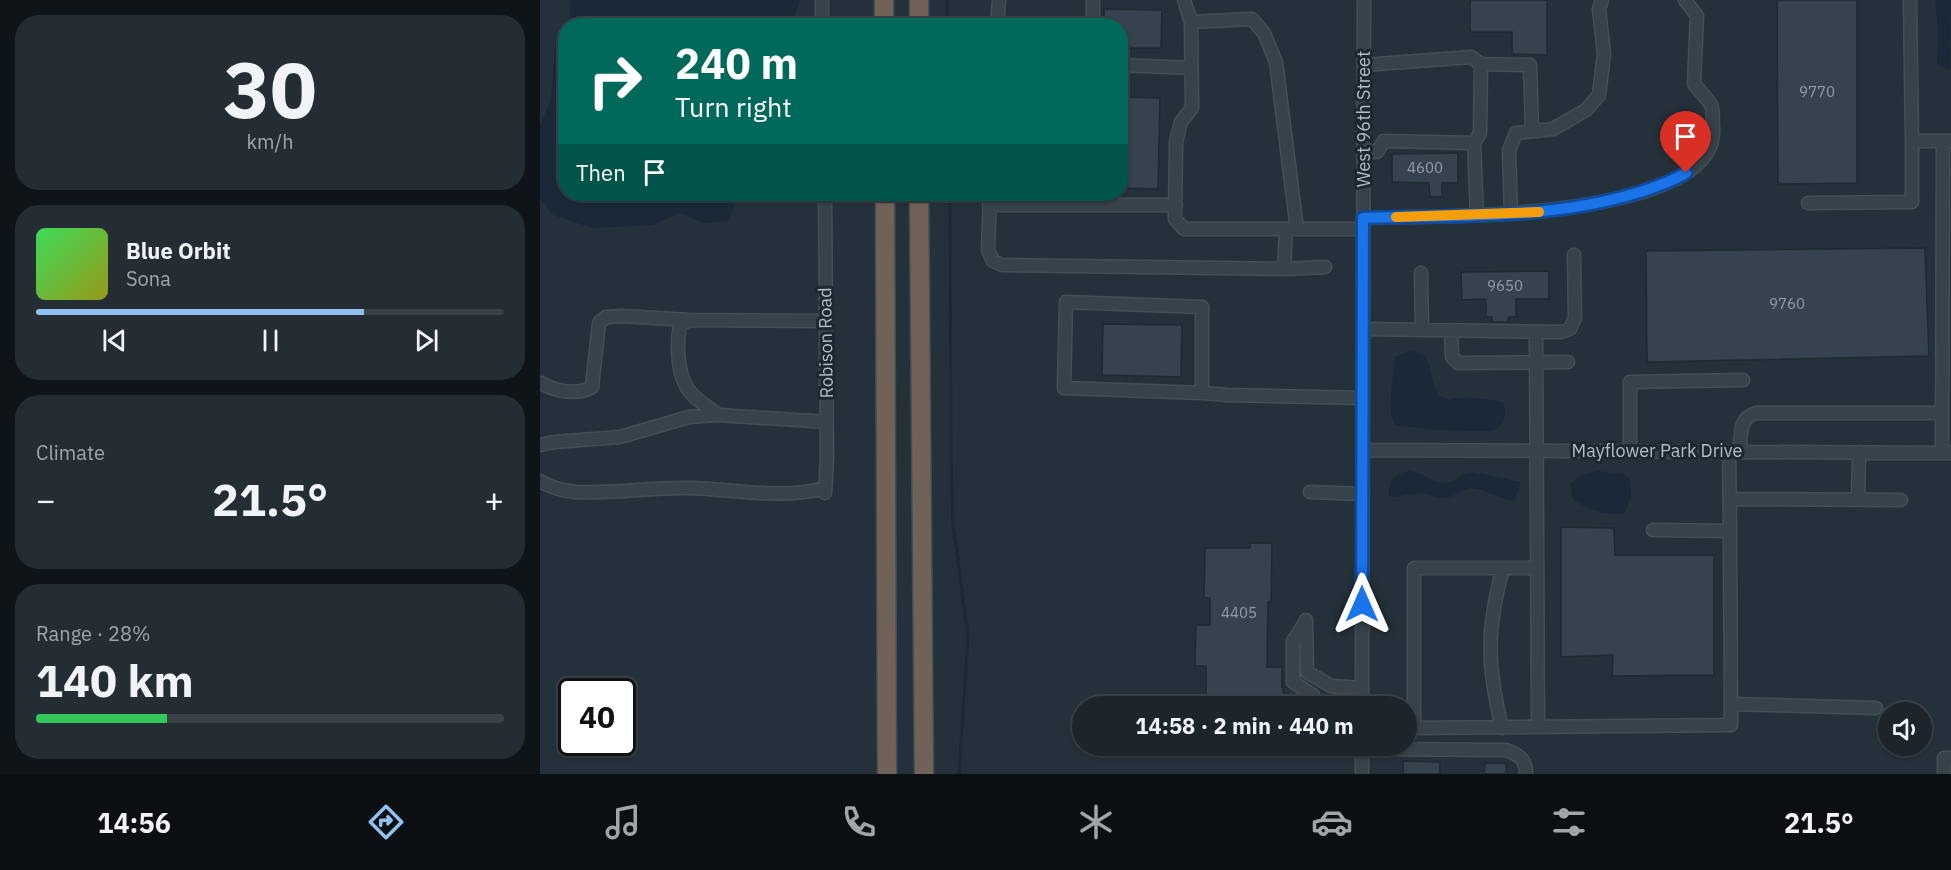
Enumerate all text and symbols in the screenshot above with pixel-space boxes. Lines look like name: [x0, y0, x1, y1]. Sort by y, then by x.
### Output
text: 240 m: [675, 36, 798, 91]
text: 30: [223, 38, 317, 139]
icon: right: [576, 42, 654, 120]
street label: West 96th Street: [1352, 51, 1375, 187]
house number: 9770: [1799, 82, 1835, 101]
text: Turn right: [675, 89, 792, 124]
pin: [1660, 111, 1711, 173]
icon: arrive: [1669, 120, 1702, 153]
text: km/h: [246, 128, 294, 155]
icon: arrive: [638, 156, 671, 189]
text: Then: [576, 158, 626, 187]
house number: 4600: [1407, 158, 1443, 177]
text: Blue Orbit: [126, 236, 231, 265]
text: Sona: [126, 265, 171, 292]
house number: 9650: [1487, 276, 1523, 295]
street label: Robison Road: [813, 287, 838, 399]
house number: 9760: [1769, 294, 1805, 313]
icon: previous: [98, 324, 131, 357]
icon: pause: [254, 324, 287, 357]
icon: next: [410, 324, 443, 357]
text: Climate: [36, 439, 105, 466]
street label: Mayflower Park Drive: [1572, 439, 1743, 462]
text: 21.5°: [212, 470, 328, 528]
text: −: [36, 478, 56, 521]
text: +: [484, 478, 504, 521]
position arrow: [1330, 572, 1394, 636]
house number: 4405: [1221, 603, 1257, 622]
text: Range · 28%: [36, 620, 151, 647]
text: 140 km: [36, 651, 194, 709]
speed limit sign: 40: [558, 678, 636, 756]
map controls: [1878, 702, 1932, 756]
button: sound: [1878, 702, 1932, 756]
text: 14:58 · 2 min · 440 m: [1135, 711, 1354, 740]
icon: directions: [365, 801, 407, 843]
icon: music: [602, 801, 644, 843]
icon: phone: [838, 801, 880, 843]
icon: climate: [1075, 801, 1117, 843]
icon: car: [1311, 801, 1353, 843]
icon: filters: [1548, 801, 1590, 843]
text: 14:56: [97, 805, 171, 840]
text: 21.5°: [1784, 805, 1854, 840]

